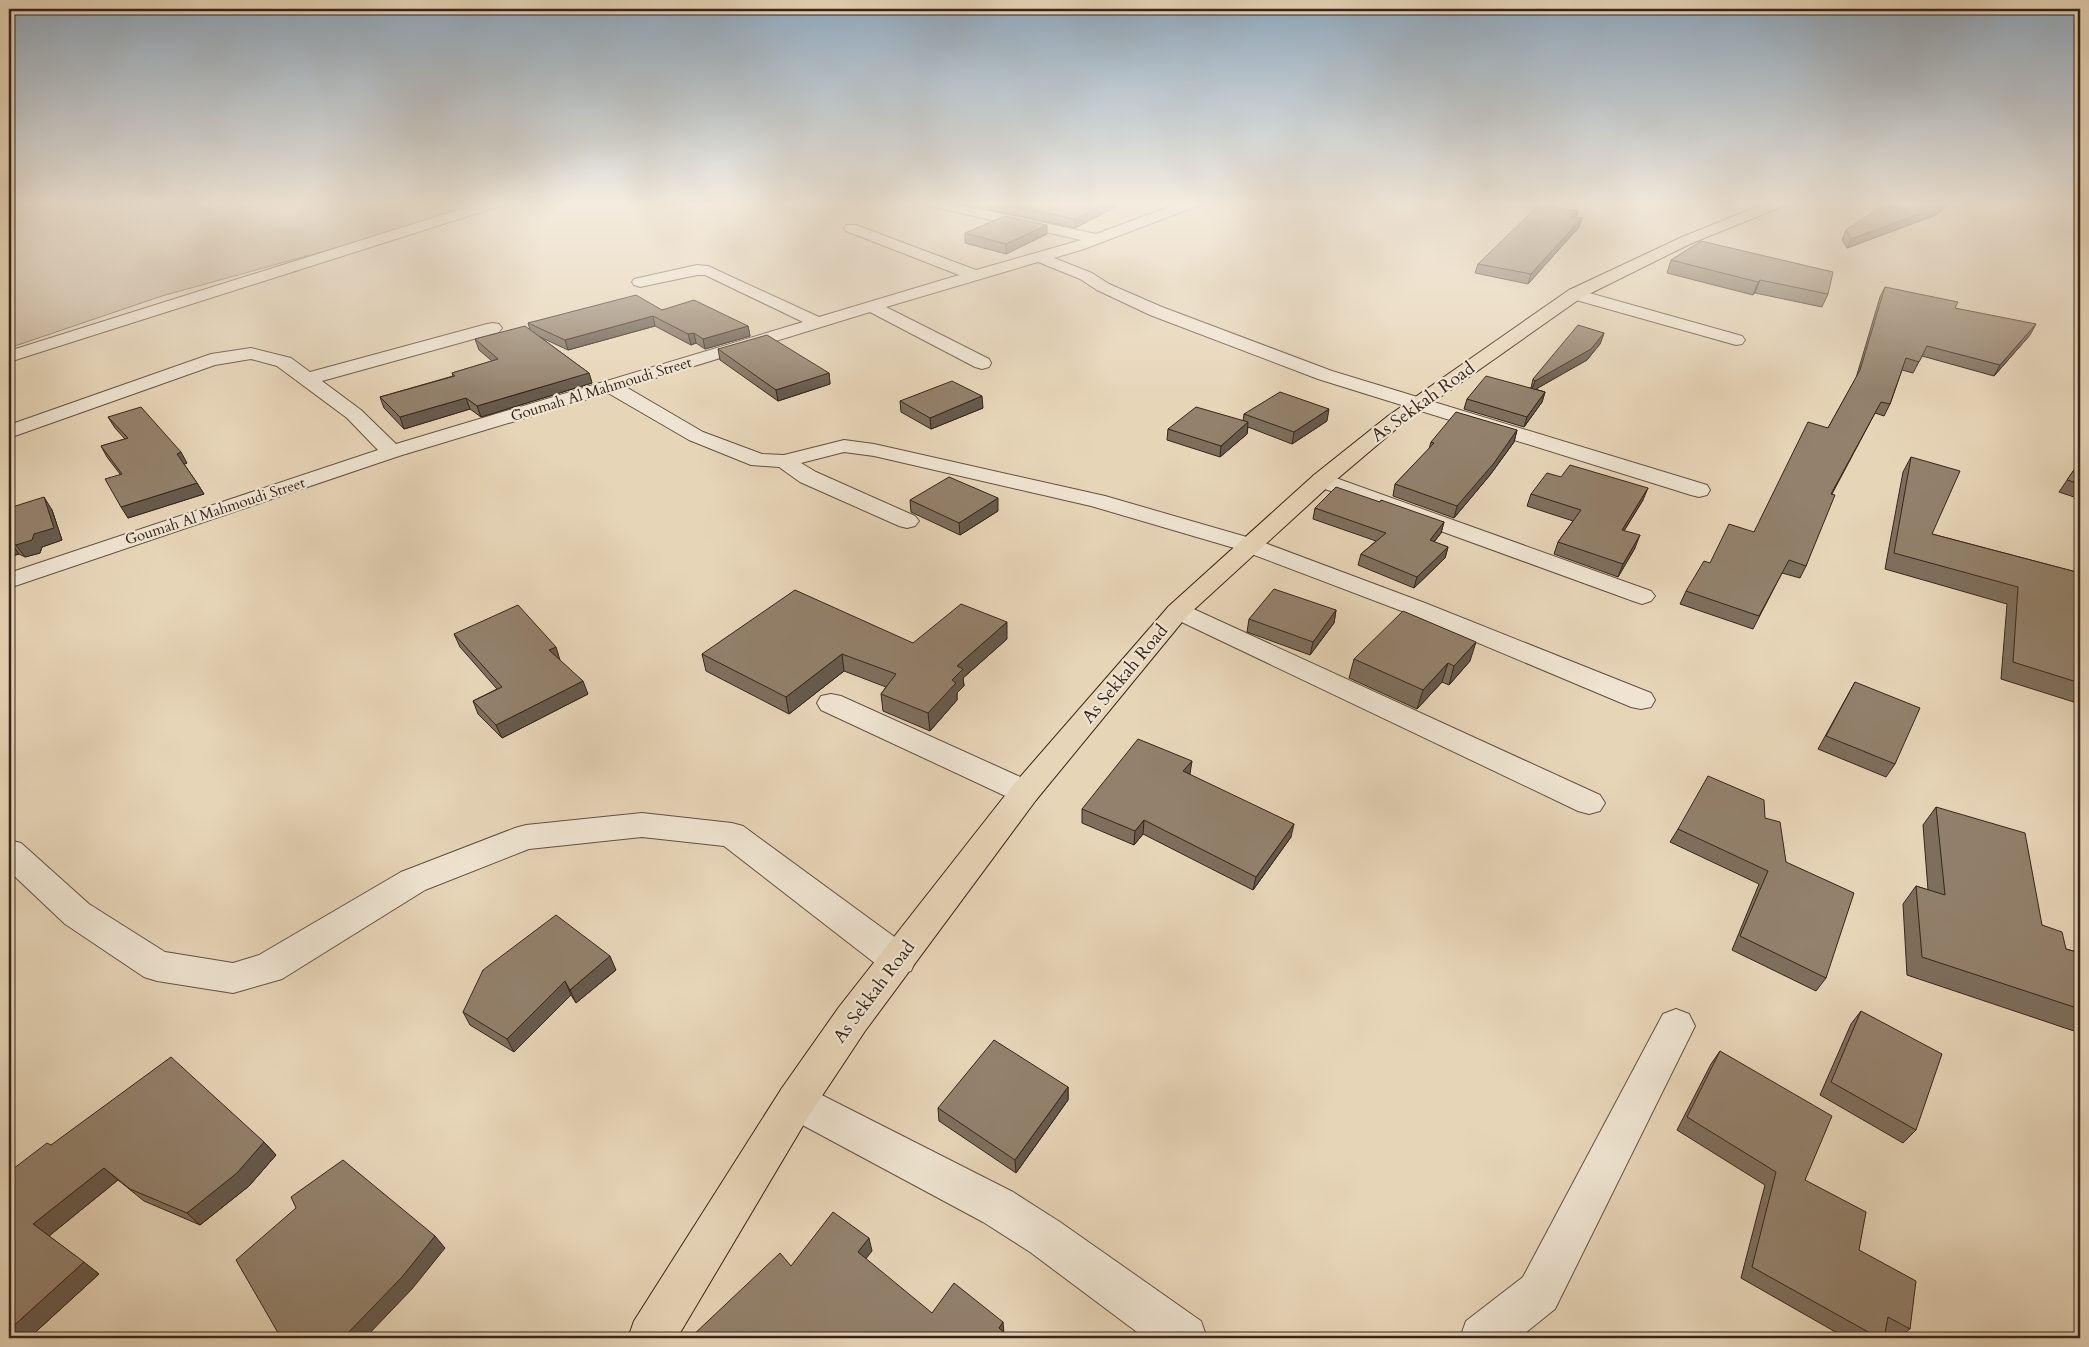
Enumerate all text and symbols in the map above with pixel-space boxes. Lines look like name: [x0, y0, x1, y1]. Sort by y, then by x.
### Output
street label: Ḡoumah Al Mahmoudi Street: [508, 352, 694, 426]
street label: As Sekkah Road: [1366, 356, 1480, 448]
street label: Ḡoumah Al Mahmoudi Street: [122, 472, 308, 550]
street label: As Sekkah Road: [1076, 619, 1174, 729]
street label: As Sekkah Road: [827, 935, 921, 1048]

